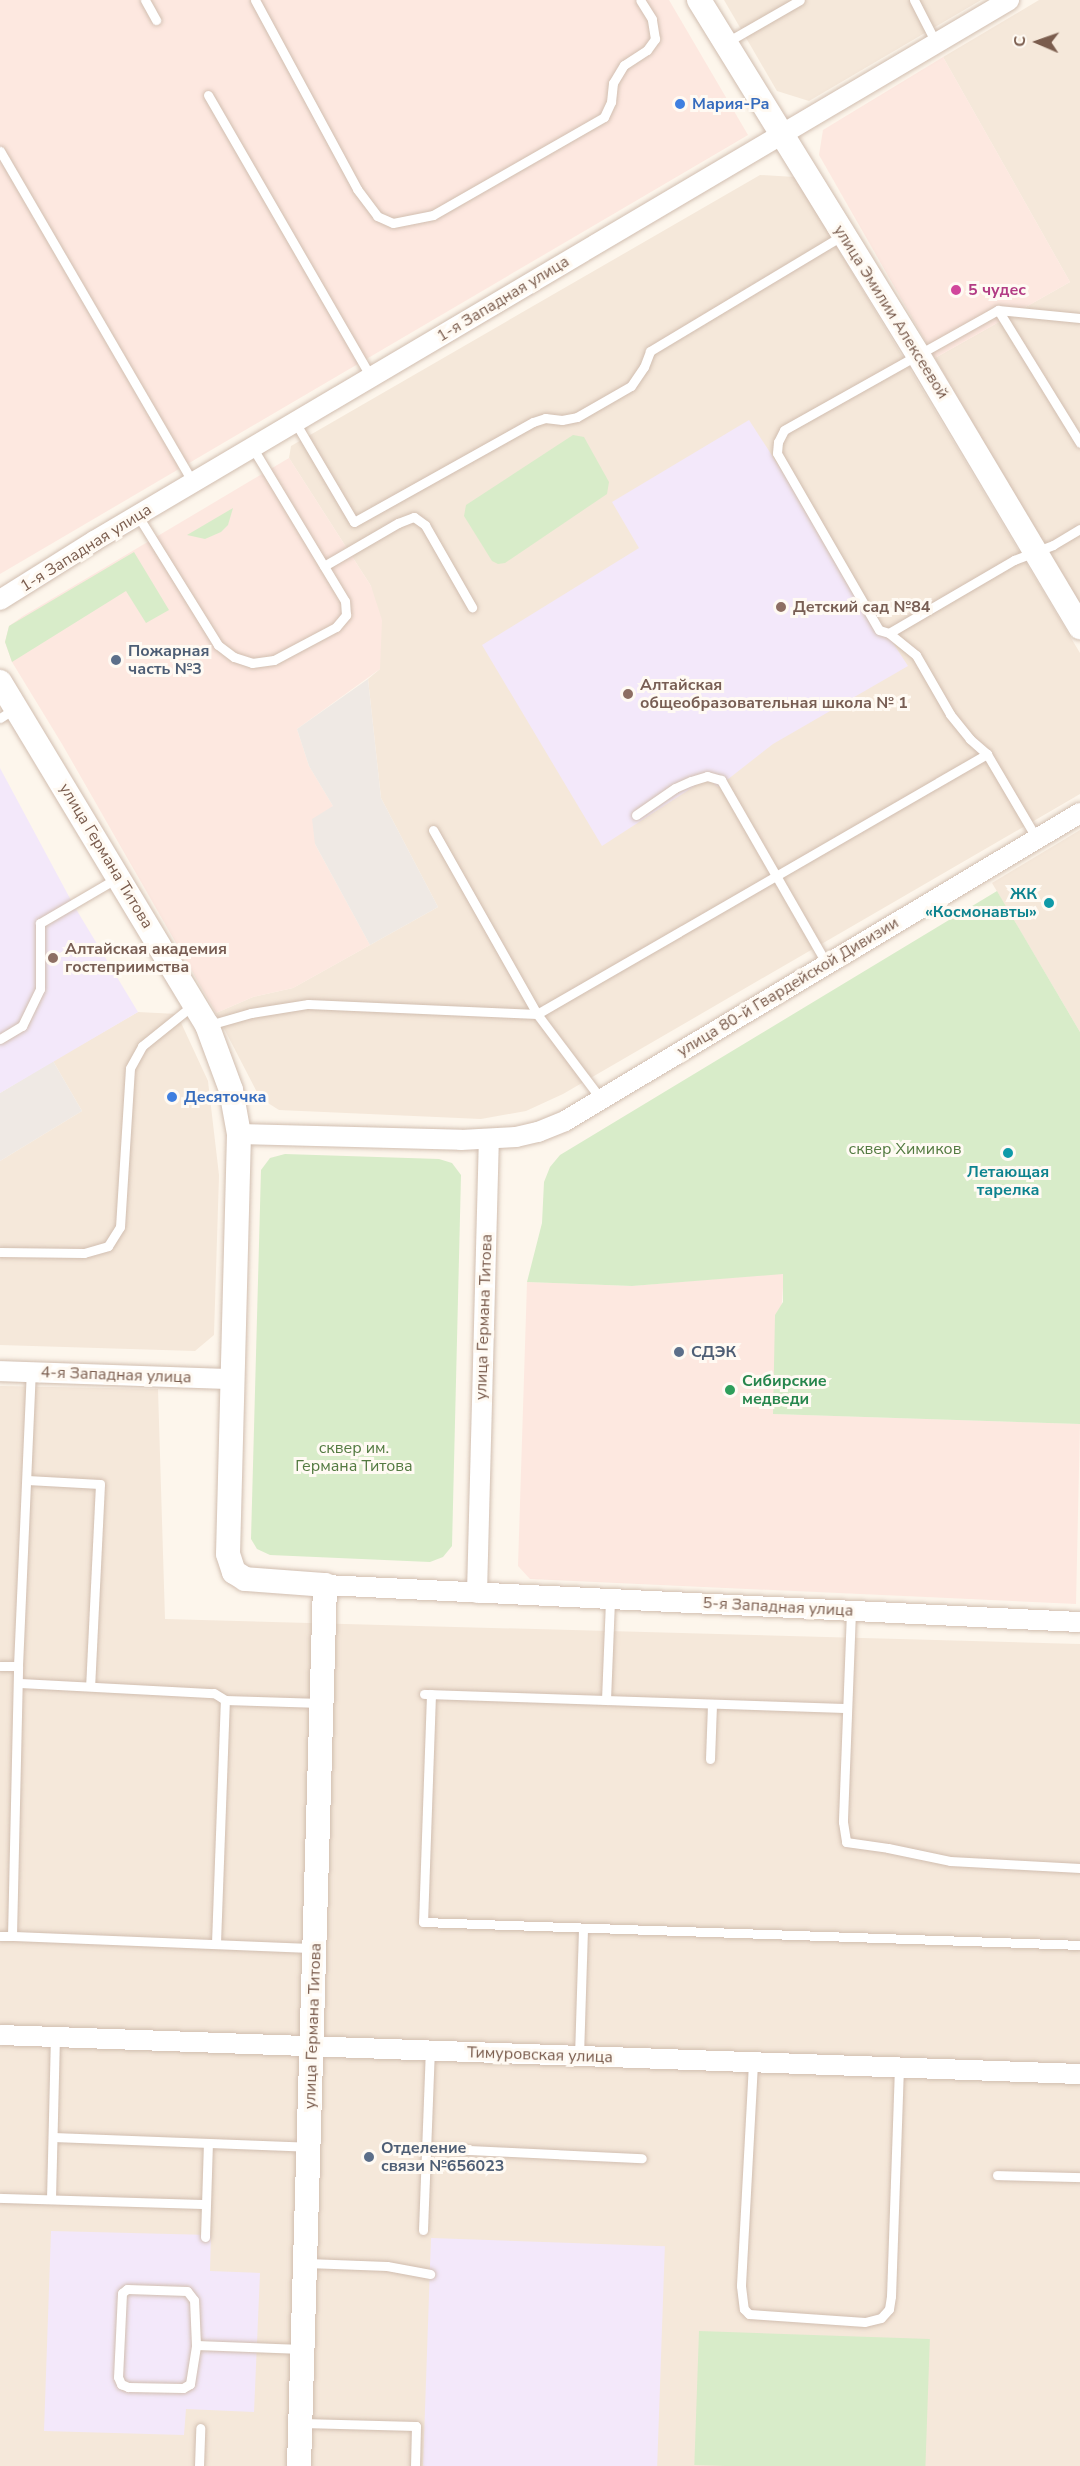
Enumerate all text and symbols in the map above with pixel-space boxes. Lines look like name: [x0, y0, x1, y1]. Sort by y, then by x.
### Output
north arrow: [1008, 12, 1068, 72]
text: С: [1009, 36, 1031, 47]
place label: Мария-Ра: [692, 94, 769, 114]
marker: Мария-Ра: [673, 97, 687, 111]
street label: улица Эмилии Алексеевой: [830, 222, 952, 402]
street label: 1-я Западная улица: [433, 252, 573, 346]
place label: 5 чудес: [968, 280, 1026, 300]
marker: 5 чудес: [949, 283, 963, 297]
street label: 1-я Западная улица: [17, 500, 155, 596]
place label: Детский сад №84: [793, 597, 930, 617]
marker: Детский сад №84: [774, 600, 788, 614]
place label: Пожарная часть №3: [128, 641, 209, 679]
marker: Пожарная часть №3: [109, 653, 123, 667]
place label: Алтайская общеобразовательная школа № 1: [640, 675, 908, 713]
marker: Алтайская общеобразовательная школа № 1: [621, 687, 635, 701]
street label: улица Германа Титова: [55, 780, 157, 932]
place label: ЖК «Космонавты»: [925, 884, 1037, 922]
marker: ЖК «Космонавты»: [1042, 896, 1056, 910]
street label: улица 80-й Гвардейской Дивизии: [674, 913, 902, 1061]
place label: Алтайская академия гостеприимства: [65, 939, 227, 977]
marker: Алтайская академия гостеприимства: [46, 951, 60, 965]
place label: Десяточка: [184, 1087, 266, 1107]
marker: Десяточка: [165, 1090, 179, 1104]
park label: сквер Химиков: [849, 1139, 961, 1159]
marker: Летающая тарелка: [1001, 1146, 1015, 1160]
place label: Летающая тарелка: [967, 1162, 1049, 1200]
street label: улица Германа Титова: [472, 1234, 496, 1400]
place label: СДЭК: [691, 1342, 736, 1362]
marker: СДЭК: [672, 1345, 686, 1359]
street label: 4-я Западная улица: [40, 1363, 192, 1387]
place label: Сибирские медведи: [742, 1371, 827, 1409]
marker: Сибирские медведи: [723, 1383, 737, 1397]
park label: сквер им. Германа Титова: [295, 1438, 413, 1476]
street label: 5-я Западная улица: [702, 1593, 854, 1621]
street label: улица Германа Титова: [301, 1943, 325, 2109]
street label: Тимуровская улица: [467, 2043, 613, 2067]
place label: Отделение связи №656023: [381, 2138, 504, 2176]
marker: Отделение связи №656023: [362, 2150, 376, 2164]

